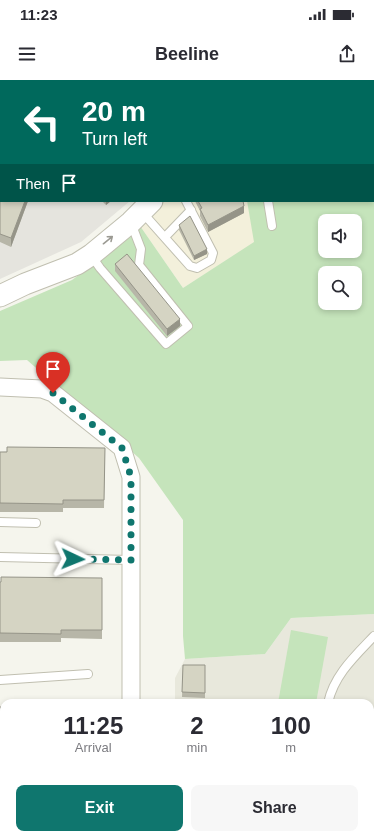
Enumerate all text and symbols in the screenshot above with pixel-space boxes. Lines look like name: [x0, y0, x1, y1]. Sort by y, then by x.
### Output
text: 11:23: [20, 6, 58, 23]
icon: menu: [16, 43, 38, 65]
icon: share: [336, 43, 358, 65]
text: Beeline: [155, 44, 219, 64]
icon: left: [16, 96, 68, 148]
text: 20 m: [82, 96, 146, 127]
text: Turn left: [82, 129, 147, 149]
icon: arrive: [58, 172, 80, 194]
text: Then: [16, 175, 50, 192]
map controls: [318, 214, 362, 310]
button: sound: [318, 214, 362, 258]
one-way arrow: [103, 236, 114, 245]
button: search: [318, 266, 362, 310]
pin: [36, 352, 70, 393]
icon: arrive: [42, 358, 64, 380]
position arrow: [52, 538, 94, 580]
text: 11:25: [63, 712, 123, 739]
text: 2: [190, 712, 204, 739]
text: 100: [271, 712, 311, 739]
text: Arrival: [75, 740, 112, 755]
text: min: [187, 740, 207, 755]
text: m: [285, 740, 296, 755]
button: Exit: [16, 785, 183, 831]
button: Share: [191, 785, 358, 831]

